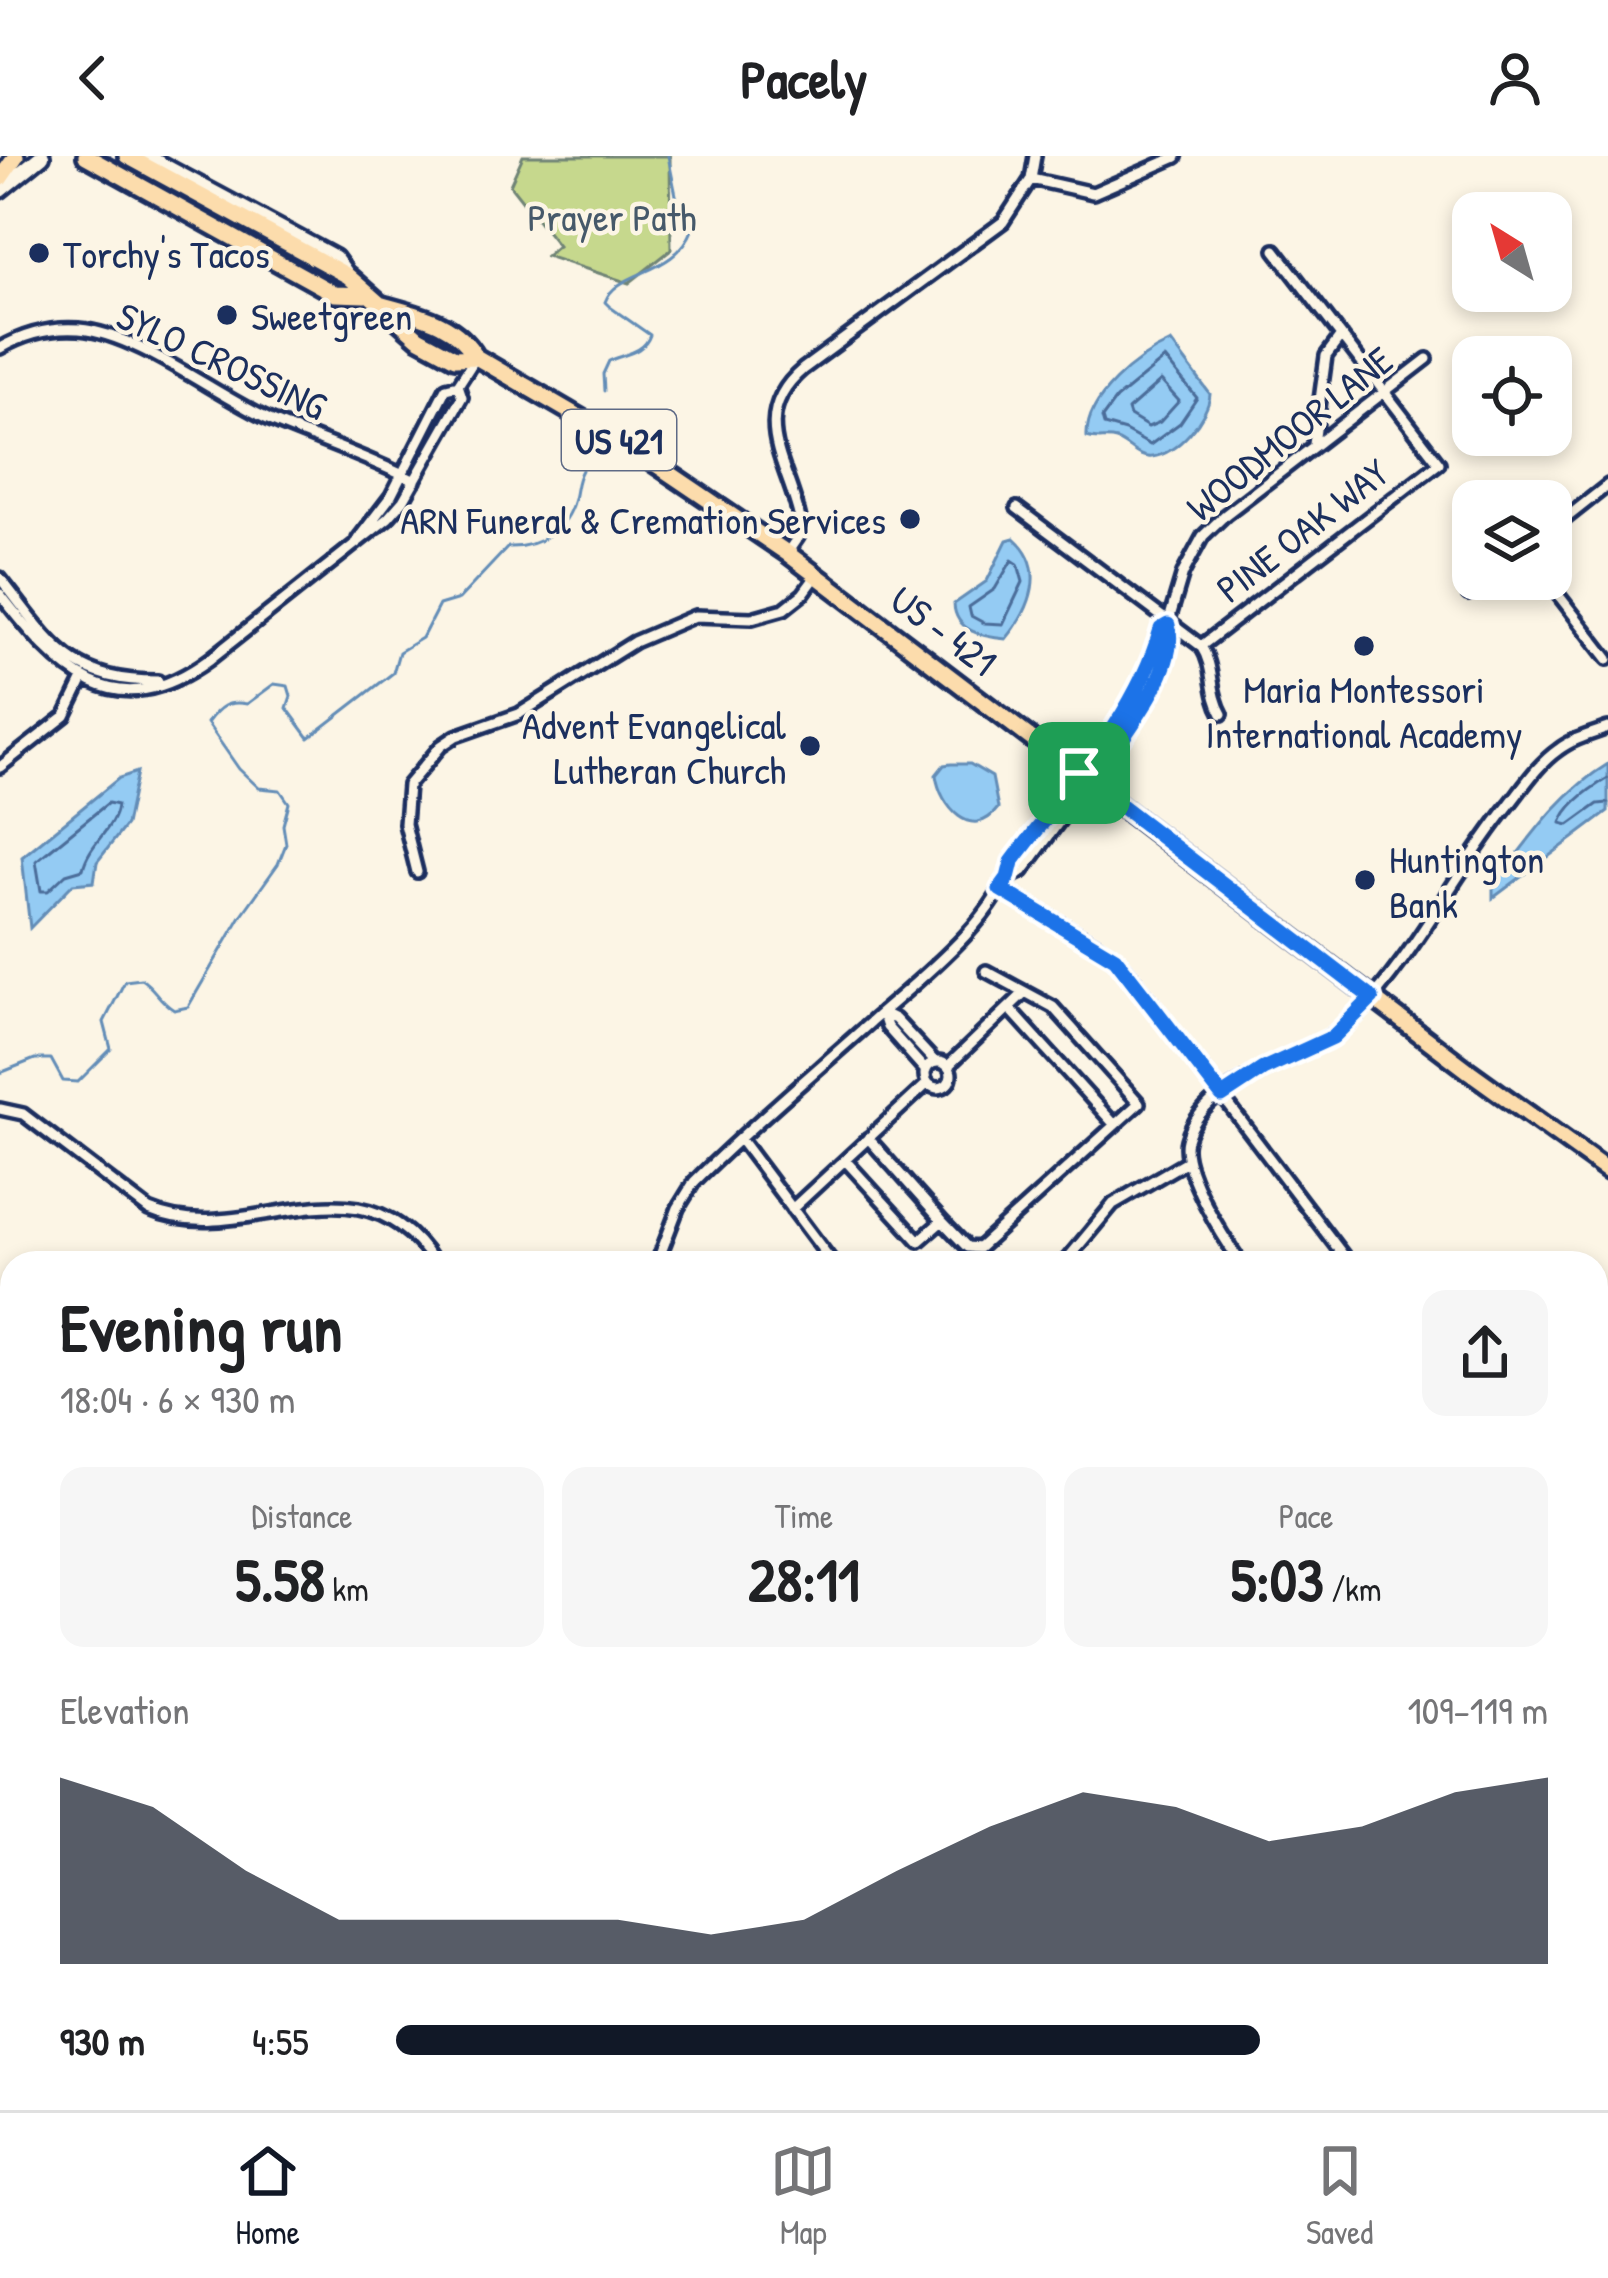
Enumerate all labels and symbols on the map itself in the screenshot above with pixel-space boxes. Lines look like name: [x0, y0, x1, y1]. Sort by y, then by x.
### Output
park label: Prayer Path: [528, 190, 696, 243]
north arrow: [1452, 192, 1572, 312]
place label: Torchy's Tacos: [63, 227, 270, 280]
marker: Torchy's Tacos: [26, 240, 52, 266]
street label: SYLO CROSSING: [109, 288, 336, 432]
place label: Sweetgreen: [251, 289, 412, 342]
marker: Sweetgreen: [214, 302, 240, 328]
street label: WOODMOOR LANE: [1175, 334, 1403, 532]
road number: US 421: [562, 410, 676, 470]
street label: PINE OAK WAY: [1205, 446, 1399, 614]
place label: ARN Funeral & Cremation Services: [400, 493, 886, 546]
marker: ARN Funeral & Cremation Services: [897, 506, 923, 532]
street label: US - 421: [880, 573, 1008, 687]
marker: Maria Montessori International Academy: [1351, 633, 1377, 659]
place label: Maria Montessori International Academy: [1206, 662, 1523, 760]
place label: Advent Evangelical Lutheran Church: [522, 698, 787, 796]
pin: [1028, 722, 1130, 824]
marker: Advent Evangelical Lutheran Church: [797, 733, 823, 759]
place label: Huntington Bank: [1389, 832, 1544, 930]
marker: Huntington Bank: [1352, 867, 1378, 893]

